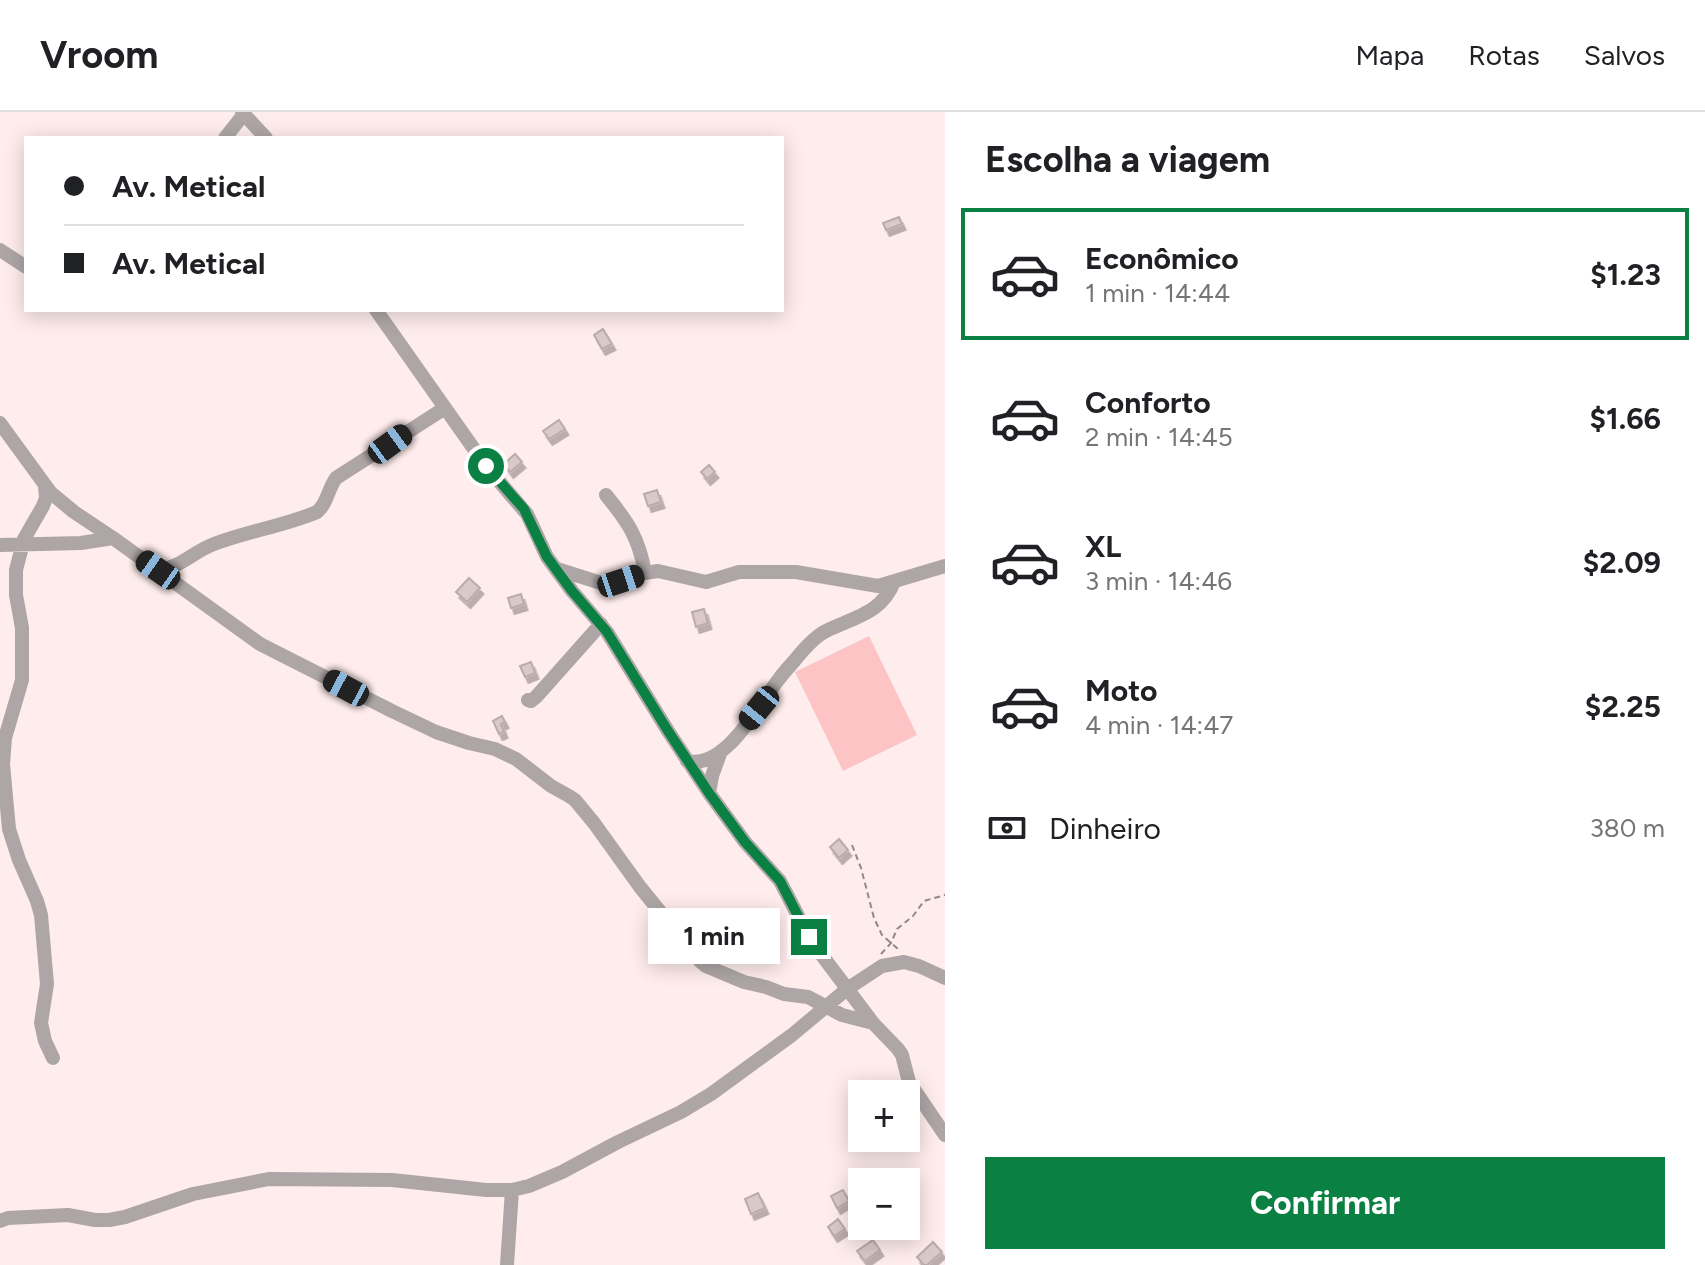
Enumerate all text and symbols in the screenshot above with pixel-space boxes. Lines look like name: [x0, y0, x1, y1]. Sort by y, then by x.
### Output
text: Vroom: [40, 32, 158, 78]
text: Mapa: [1355, 38, 1424, 72]
text: Rotas: [1468, 38, 1540, 72]
text: Salvos: [1584, 38, 1665, 72]
text: Escolha a viagem: [985, 138, 1270, 181]
text: Av. Metical: [112, 168, 265, 205]
icon: car: [989, 238, 1061, 310]
text: Econômico: [1085, 240, 1239, 277]
text: Av. Metical: [112, 245, 265, 282]
text: $1.23: [1590, 256, 1661, 293]
text: 1 min · 14:44: [1085, 277, 1230, 309]
icon: car: [989, 382, 1061, 454]
text: Conforto: [1085, 384, 1211, 421]
text: $1.66: [1589, 400, 1661, 437]
car: [364, 420, 416, 468]
text: 2 min · 14:45: [1085, 421, 1233, 453]
route start: [468, 448, 504, 484]
icon: car: [989, 526, 1061, 598]
text: XL: [1085, 528, 1121, 565]
text: $2.09: [1583, 544, 1661, 581]
car: [131, 546, 185, 594]
car: [594, 562, 648, 600]
text: 3 min · 14:46: [1085, 565, 1232, 597]
car: [319, 666, 373, 710]
icon: car: [989, 670, 1061, 742]
text: Moto: [1085, 672, 1157, 709]
car: [735, 682, 783, 734]
text: $2.25: [1585, 688, 1661, 725]
text: 4 min · 14:47: [1085, 709, 1233, 741]
icon: cash: [985, 806, 1029, 850]
text: Dinheiro: [1049, 810, 1161, 847]
text: 380 m: [1590, 812, 1665, 844]
callout: 1 min: [649, 909, 781, 965]
route end: [791, 919, 827, 955]
text: 1 min: [683, 920, 745, 952]
map controls: [848, 1080, 920, 1240]
button: +: [848, 1080, 920, 1152]
button: Confirmar: [985, 1157, 1665, 1249]
button: −: [848, 1168, 920, 1240]

